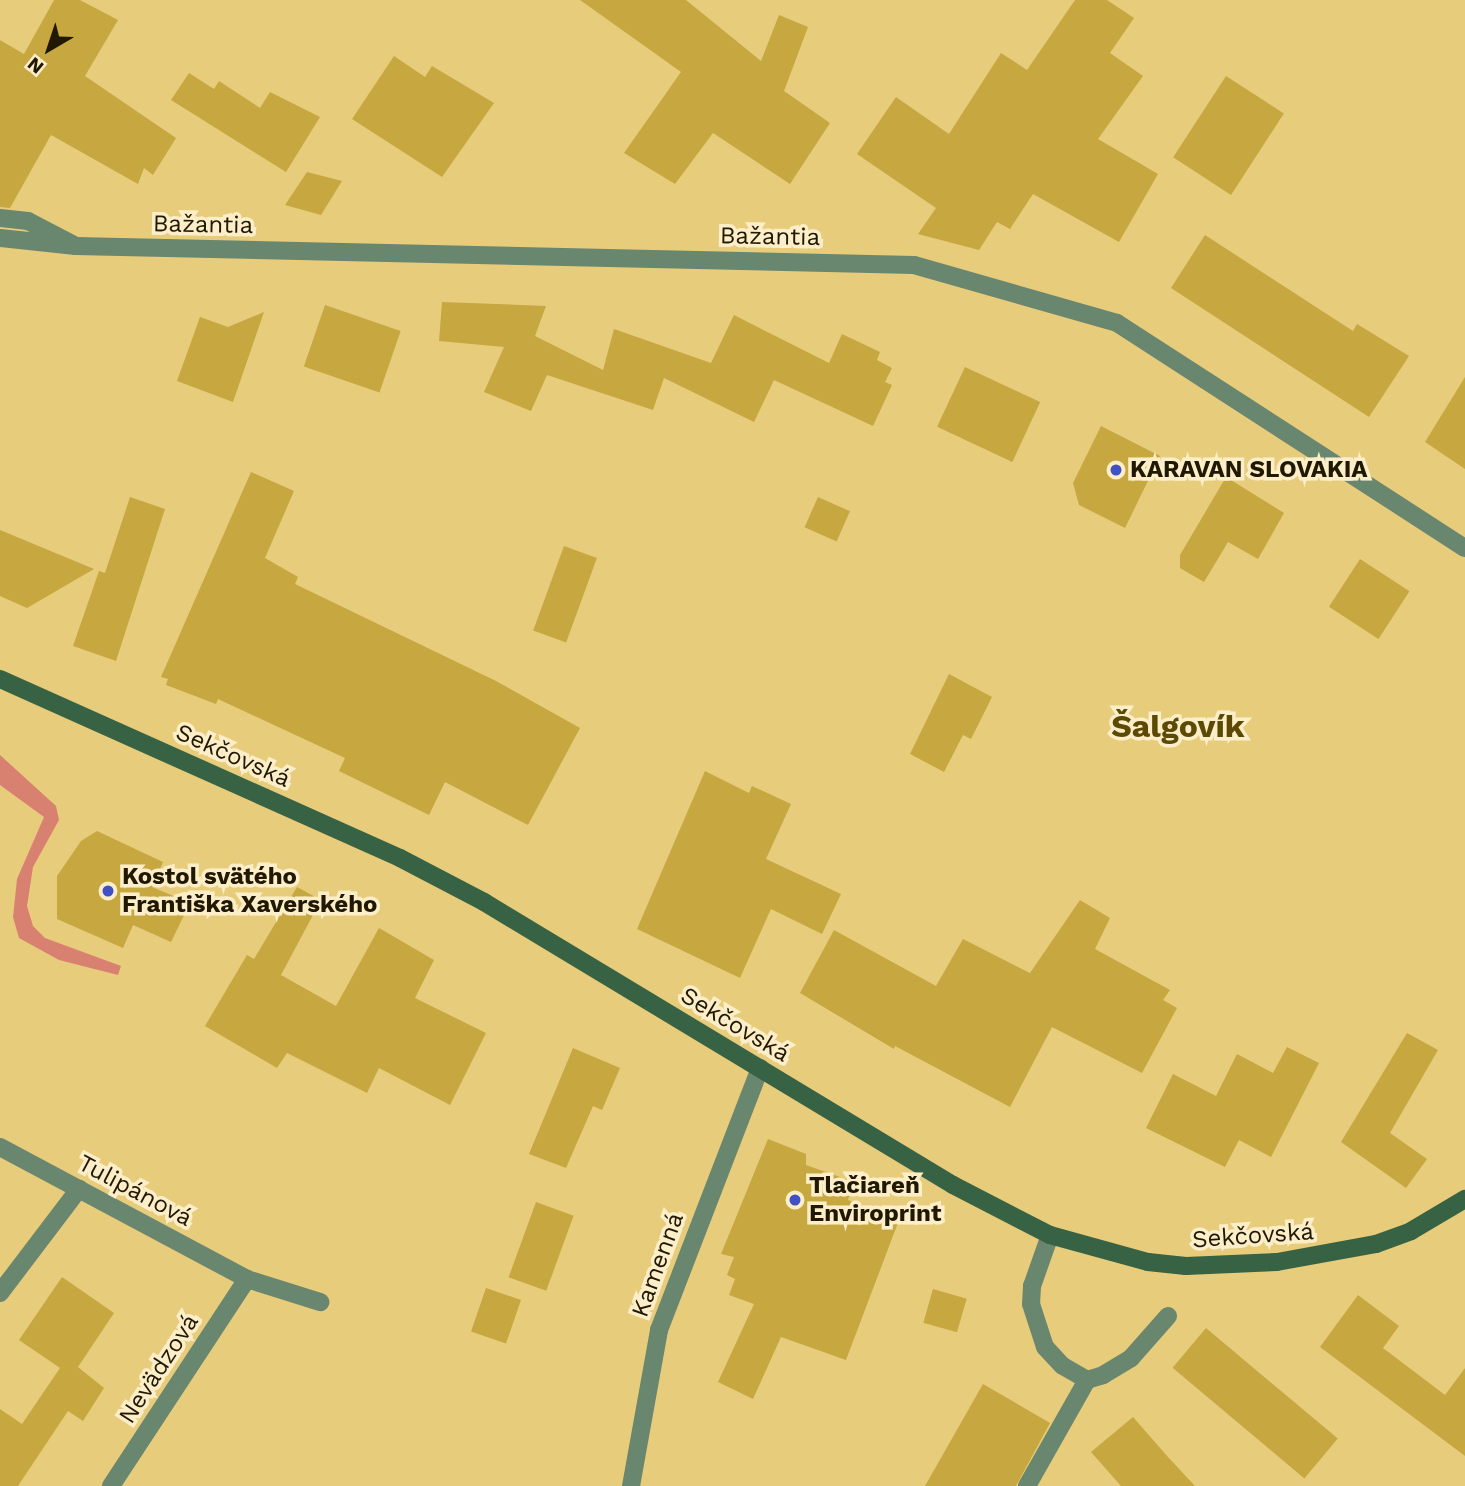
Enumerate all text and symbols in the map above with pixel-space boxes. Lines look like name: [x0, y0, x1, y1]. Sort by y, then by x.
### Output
north arrow: [14, 14, 84, 84]
text: N: [23, 52, 48, 79]
street label: Bažantia: [153, 210, 253, 240]
street label: Bažantia: [720, 222, 820, 252]
place label: KARAVAN SLOVAKIA: [1130, 456, 1368, 484]
marker: KARAVAN SLOVAKIA: [1108, 462, 1124, 478]
district label: Šalgovík: [1111, 707, 1245, 745]
street label: Sekčovská: [171, 718, 295, 794]
place label: Kostol svätého Františka Xaverského: [122, 863, 378, 919]
marker: Kostol svätého Františka Xaverského: [100, 883, 116, 899]
street label: Sekčovská: [675, 981, 795, 1069]
street label: Tulipánová: [73, 1149, 197, 1233]
place label: Tlačiareň Enviroprint: [809, 1172, 941, 1228]
marker: Tlačiareň Enviroprint: [787, 1192, 803, 1208]
street label: Kamenná: [626, 1209, 690, 1321]
street label: Sekčovská: [1191, 1217, 1315, 1255]
street label: Nevädzová: [113, 1309, 205, 1429]

